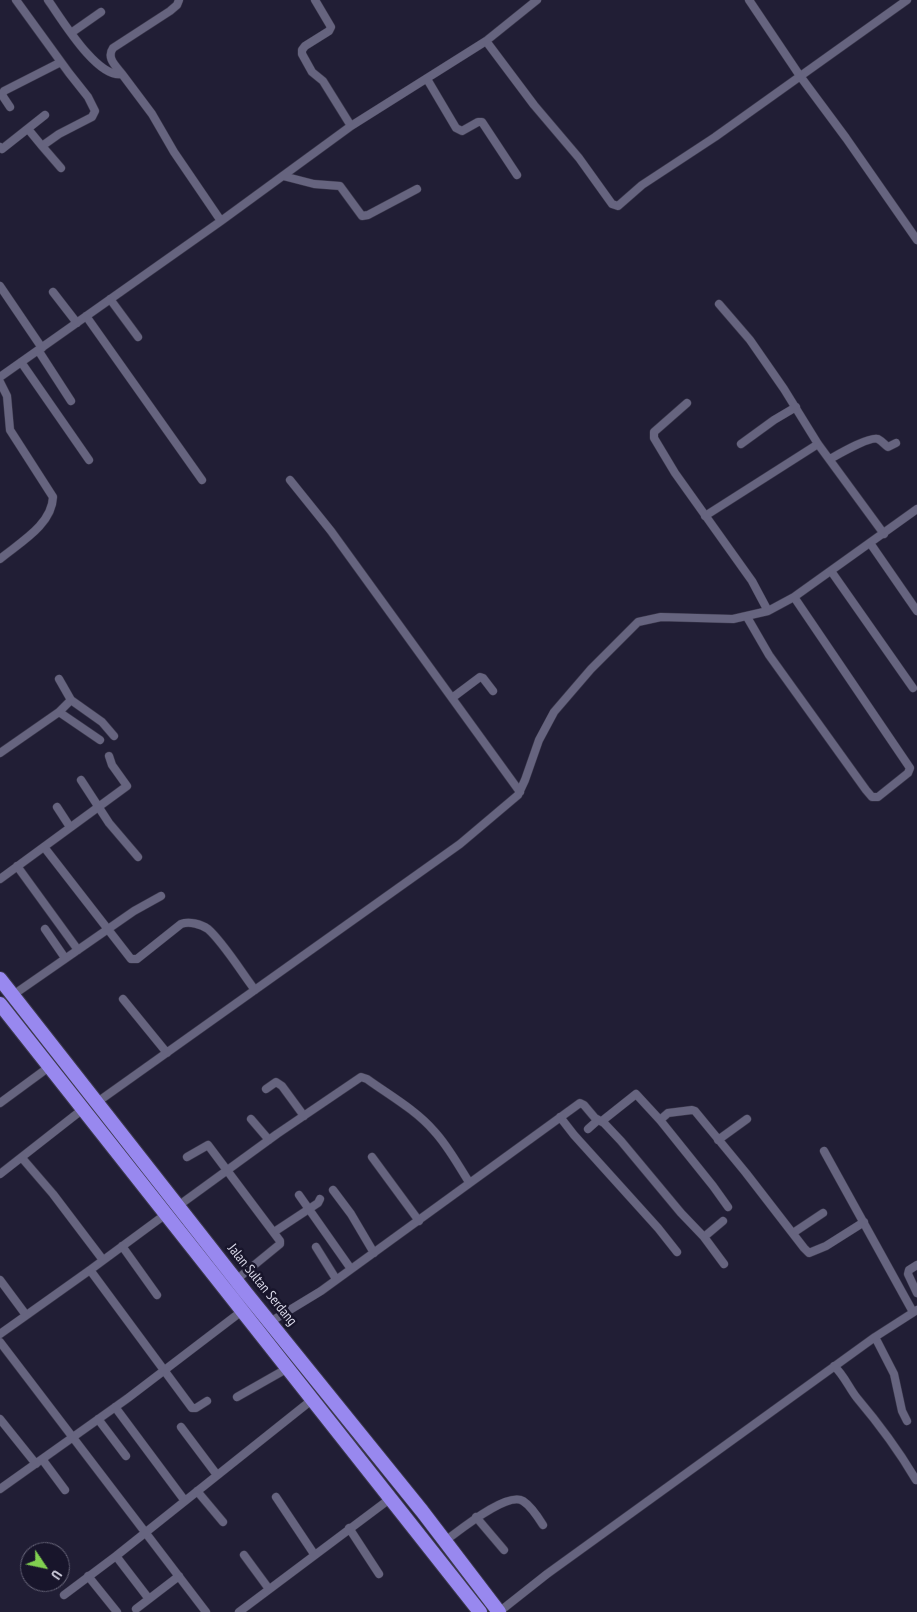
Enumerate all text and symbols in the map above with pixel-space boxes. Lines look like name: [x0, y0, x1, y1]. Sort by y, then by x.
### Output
street label: Jalan Sultan Serdang: [224, 1241, 300, 1329]
north arrow: [20, 1542, 70, 1592]
text: U: [47, 1567, 66, 1583]

